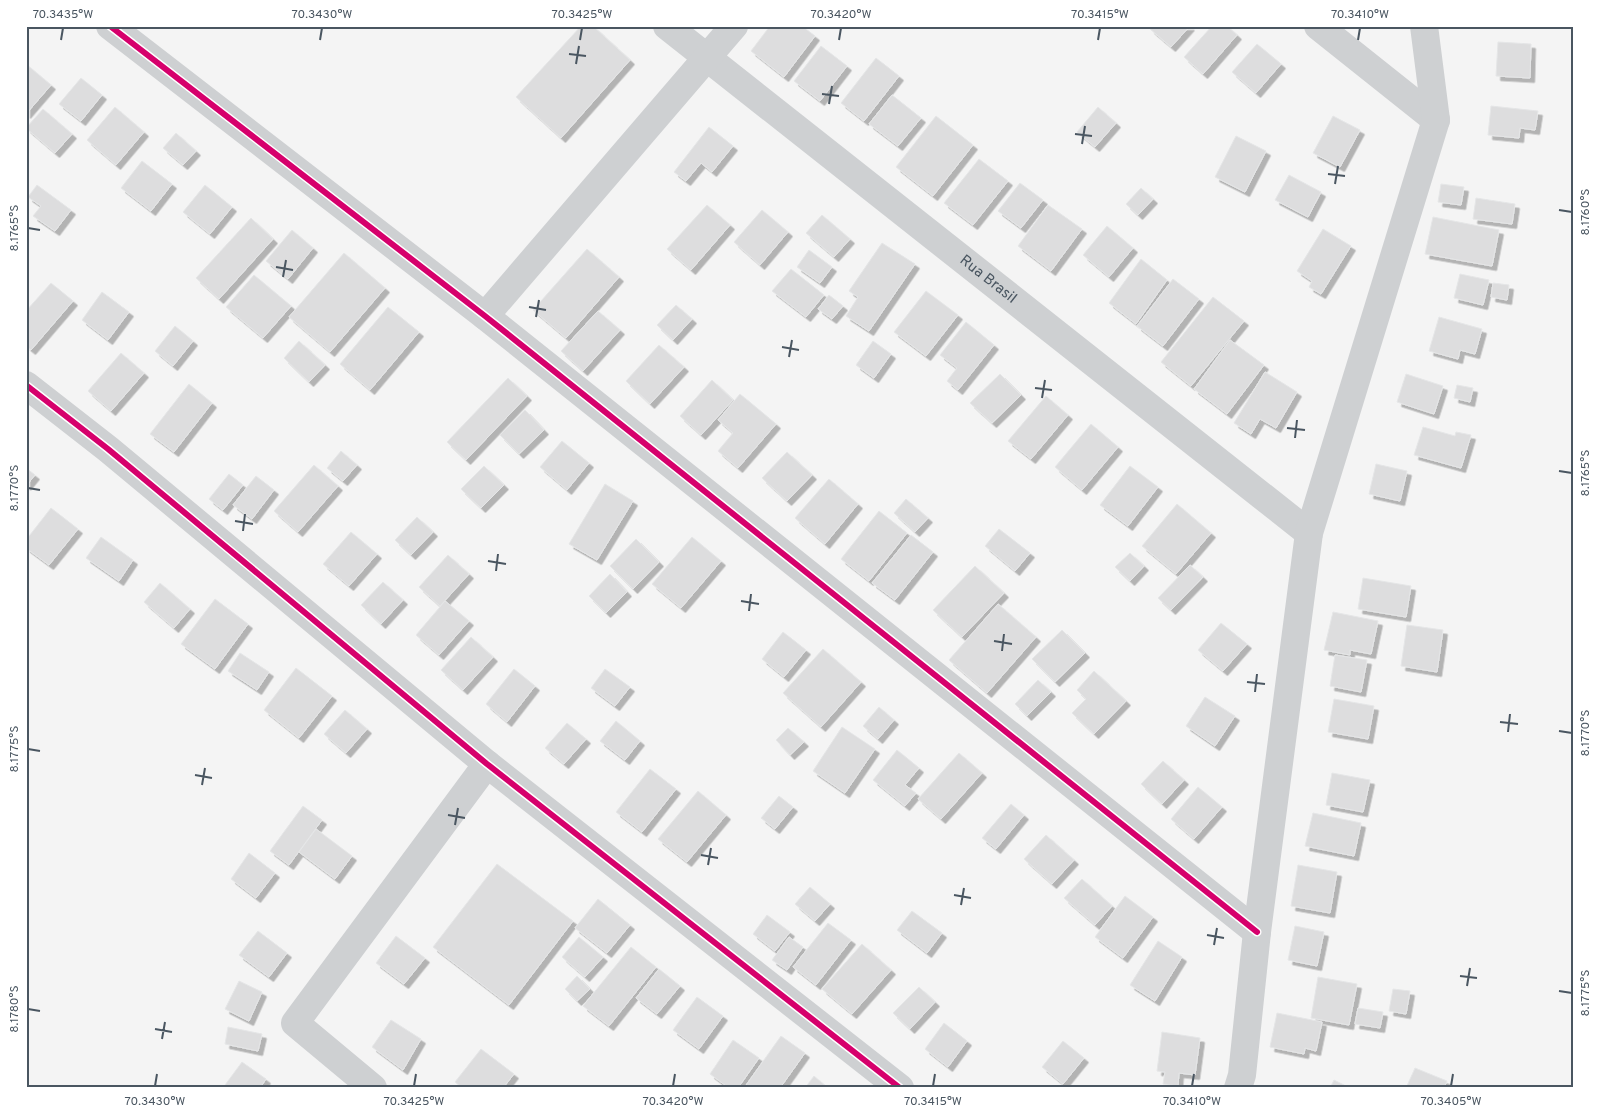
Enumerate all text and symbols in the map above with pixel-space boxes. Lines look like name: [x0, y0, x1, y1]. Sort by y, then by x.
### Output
text: 70.3435°W: [33, 7, 93, 23]
text: 70.3430°W: [292, 7, 352, 23]
text: 70.3425°W: [552, 7, 612, 23]
text: 70.3420°W: [810, 7, 872, 23]
text: 70.3415°W: [1071, 7, 1129, 23]
text: 70.3410°W: [1331, 7, 1389, 23]
text: 8.1760°S: [1578, 188, 1594, 236]
text: 8.1765°S: [7, 205, 23, 251]
street label: Rua Brasil: [955, 251, 1020, 308]
text: 8.1765°S: [1578, 450, 1594, 496]
text: 8.1770°S: [7, 465, 23, 511]
text: 8.1770°S: [1578, 710, 1594, 756]
text: 8.1775°S: [7, 726, 23, 772]
text: 8.1775°S: [1578, 970, 1594, 1016]
text: 8.1780°S: [7, 985, 23, 1033]
text: 70.3430°W: [125, 1094, 185, 1110]
text: 70.3425°W: [384, 1094, 444, 1110]
text: 70.3420°W: [642, 1094, 704, 1110]
text: 70.3415°W: [904, 1094, 962, 1110]
text: 70.3410°W: [1163, 1094, 1221, 1110]
text: 70.3405°W: [1420, 1094, 1482, 1110]

